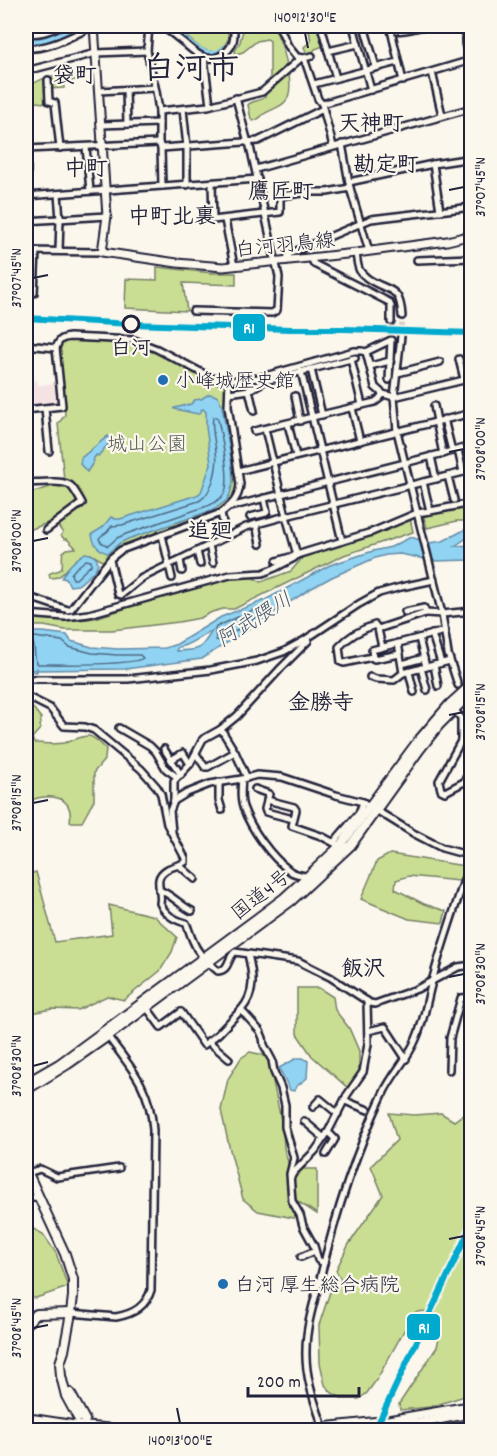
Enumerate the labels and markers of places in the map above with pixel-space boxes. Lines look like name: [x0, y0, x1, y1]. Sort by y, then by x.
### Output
marker: 白河: [122, 315, 140, 333]
place label: 白河: [111, 336, 151, 364]
place label: 小峰城歴史館: [175, 369, 295, 397]
marker: 小峰城歴史館: [156, 373, 170, 387]
place label: 白河 厚生総合病院: [235, 1273, 400, 1301]
marker: 白河 厚生総合病院: [216, 1277, 230, 1291]

